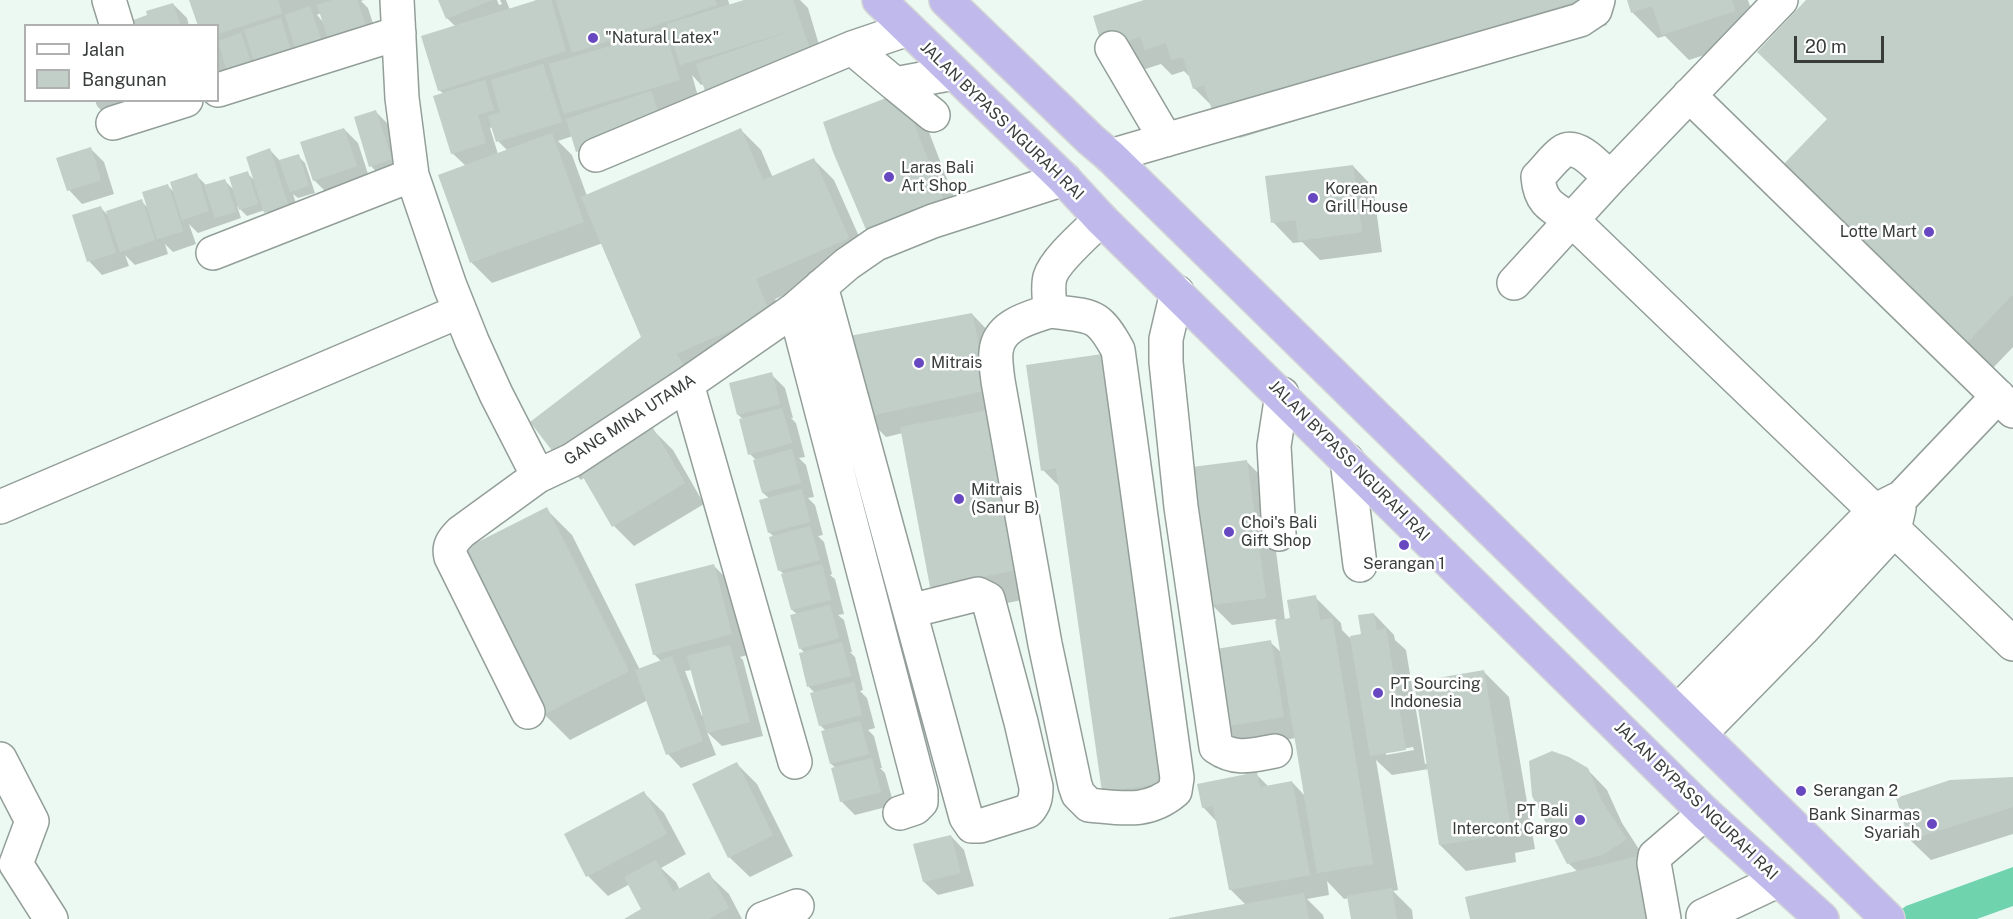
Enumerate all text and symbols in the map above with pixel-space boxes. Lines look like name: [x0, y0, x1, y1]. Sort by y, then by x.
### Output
legend: [24, 24, 219, 102]
scale bar: [1797, 24, 1887, 62]
place label: "Natural Latex": [605, 28, 719, 48]
marker: "Natural Latex": [586, 31, 600, 45]
text: 20 m: [1805, 36, 1847, 57]
street label: JALAN BYPASS NGURAH RAI: [916, 38, 1088, 204]
text: Jalan: [82, 39, 125, 60]
text: Bangunan: [82, 69, 167, 90]
place label: Laras Bali Art Shop: [901, 158, 974, 196]
marker: Laras Bali Art Shop: [882, 170, 896, 184]
place label: Korean Grill House: [1325, 179, 1408, 217]
marker: Korean Grill House: [1306, 191, 1320, 205]
place label: Lotte Mart: [1840, 222, 1917, 242]
marker: Lotte Mart: [1922, 225, 1936, 239]
place label: Mitrais: [931, 353, 982, 373]
marker: Mitrais: [912, 356, 926, 370]
street label: GANG MINA UTAMA: [561, 370, 699, 470]
street label: JALAN BYPASS NGURAH RAI: [1265, 377, 1433, 545]
place label: Mitrais (Sanur B): [971, 480, 1040, 518]
marker: Mitrais (Sanur B): [952, 492, 966, 506]
place label: Choi's Bali Gift Shop: [1241, 513, 1317, 551]
marker: Choi's Bali Gift Shop: [1222, 525, 1236, 539]
marker: Serangan 1: [1397, 538, 1411, 552]
place label: Serangan 1: [1363, 554, 1445, 574]
place label: PT Sourcing Indonesia: [1390, 674, 1481, 712]
marker: PT Sourcing Indonesia: [1371, 686, 1385, 700]
street label: JALAN BYPASS NGURAH RAI: [1610, 718, 1782, 884]
place label: Serangan 2: [1813, 781, 1898, 801]
marker: Serangan 2: [1794, 784, 1808, 798]
place label: PT Bali Intercont Cargo: [1452, 801, 1568, 839]
place label: Bank Sinarmas Syariah: [1809, 805, 1920, 843]
marker: PT Bali Intercont Cargo: [1573, 813, 1587, 827]
marker: Bank Sinarmas Syariah: [1925, 817, 1939, 831]

